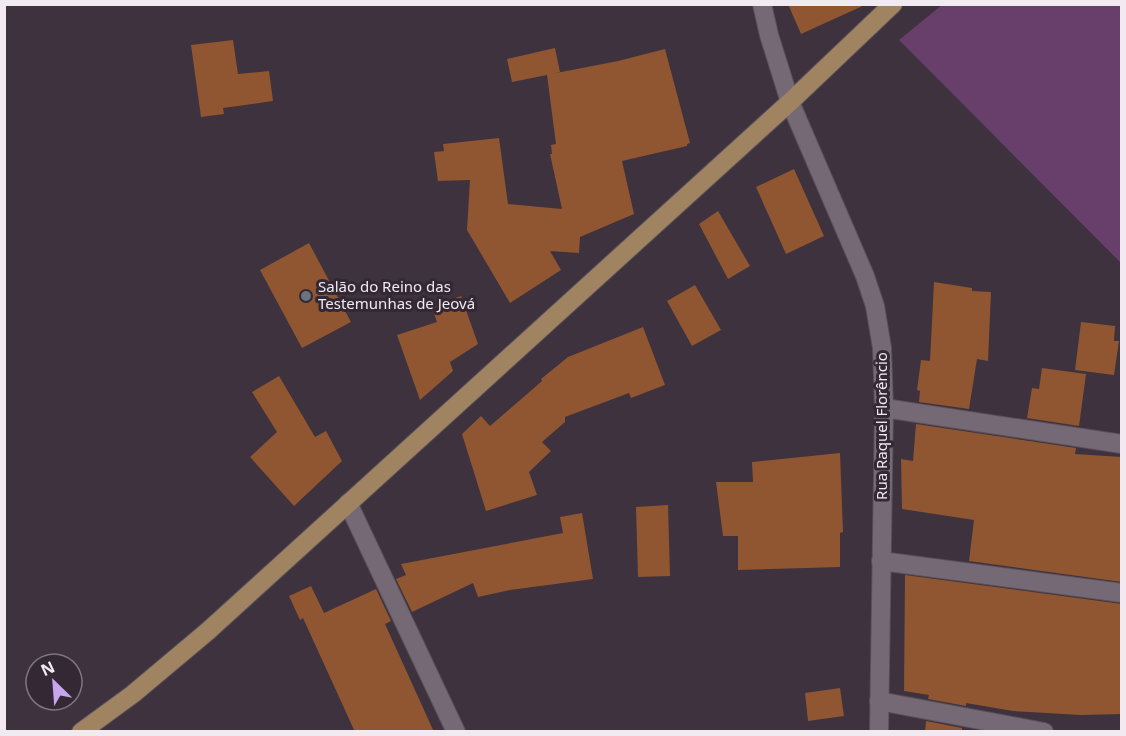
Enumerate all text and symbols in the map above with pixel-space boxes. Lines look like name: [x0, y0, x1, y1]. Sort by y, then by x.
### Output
place label: Salão do Reino das Testemunhas de Jeová: [318, 276, 475, 313]
marker: Salão do Reino das Testemunhas de Jeová: [299, 289, 313, 303]
street label: Rua Raquel Florêncio: [871, 352, 891, 500]
north arrow: [24, 652, 84, 712]
text: N: [37, 656, 58, 681]

